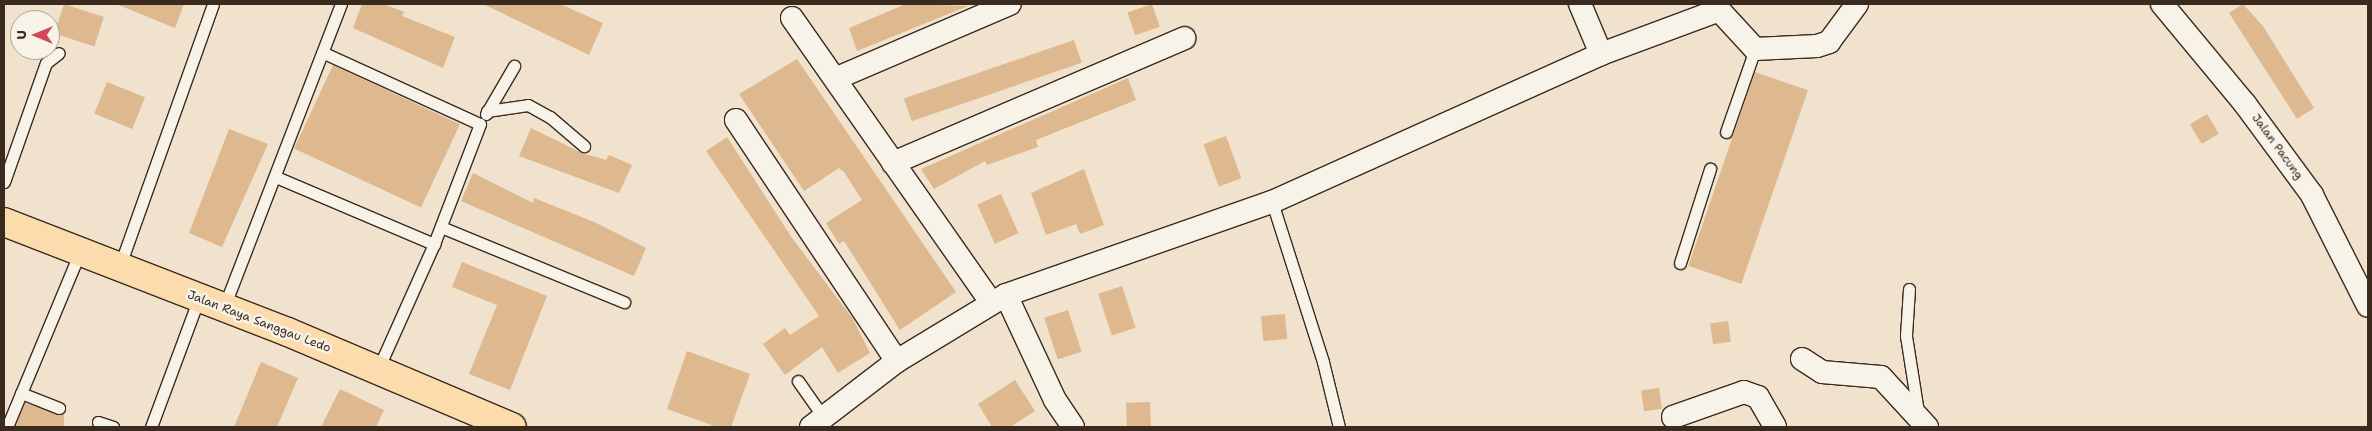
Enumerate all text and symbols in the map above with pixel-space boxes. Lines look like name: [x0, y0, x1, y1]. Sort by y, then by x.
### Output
north arrow: [10, 10, 60, 60]
text: U: [12, 30, 30, 40]
street label: Jalan Pacung: [2248, 111, 2306, 183]
street label: Jalan Raya Sanggau Ledo: [185, 288, 333, 356]

